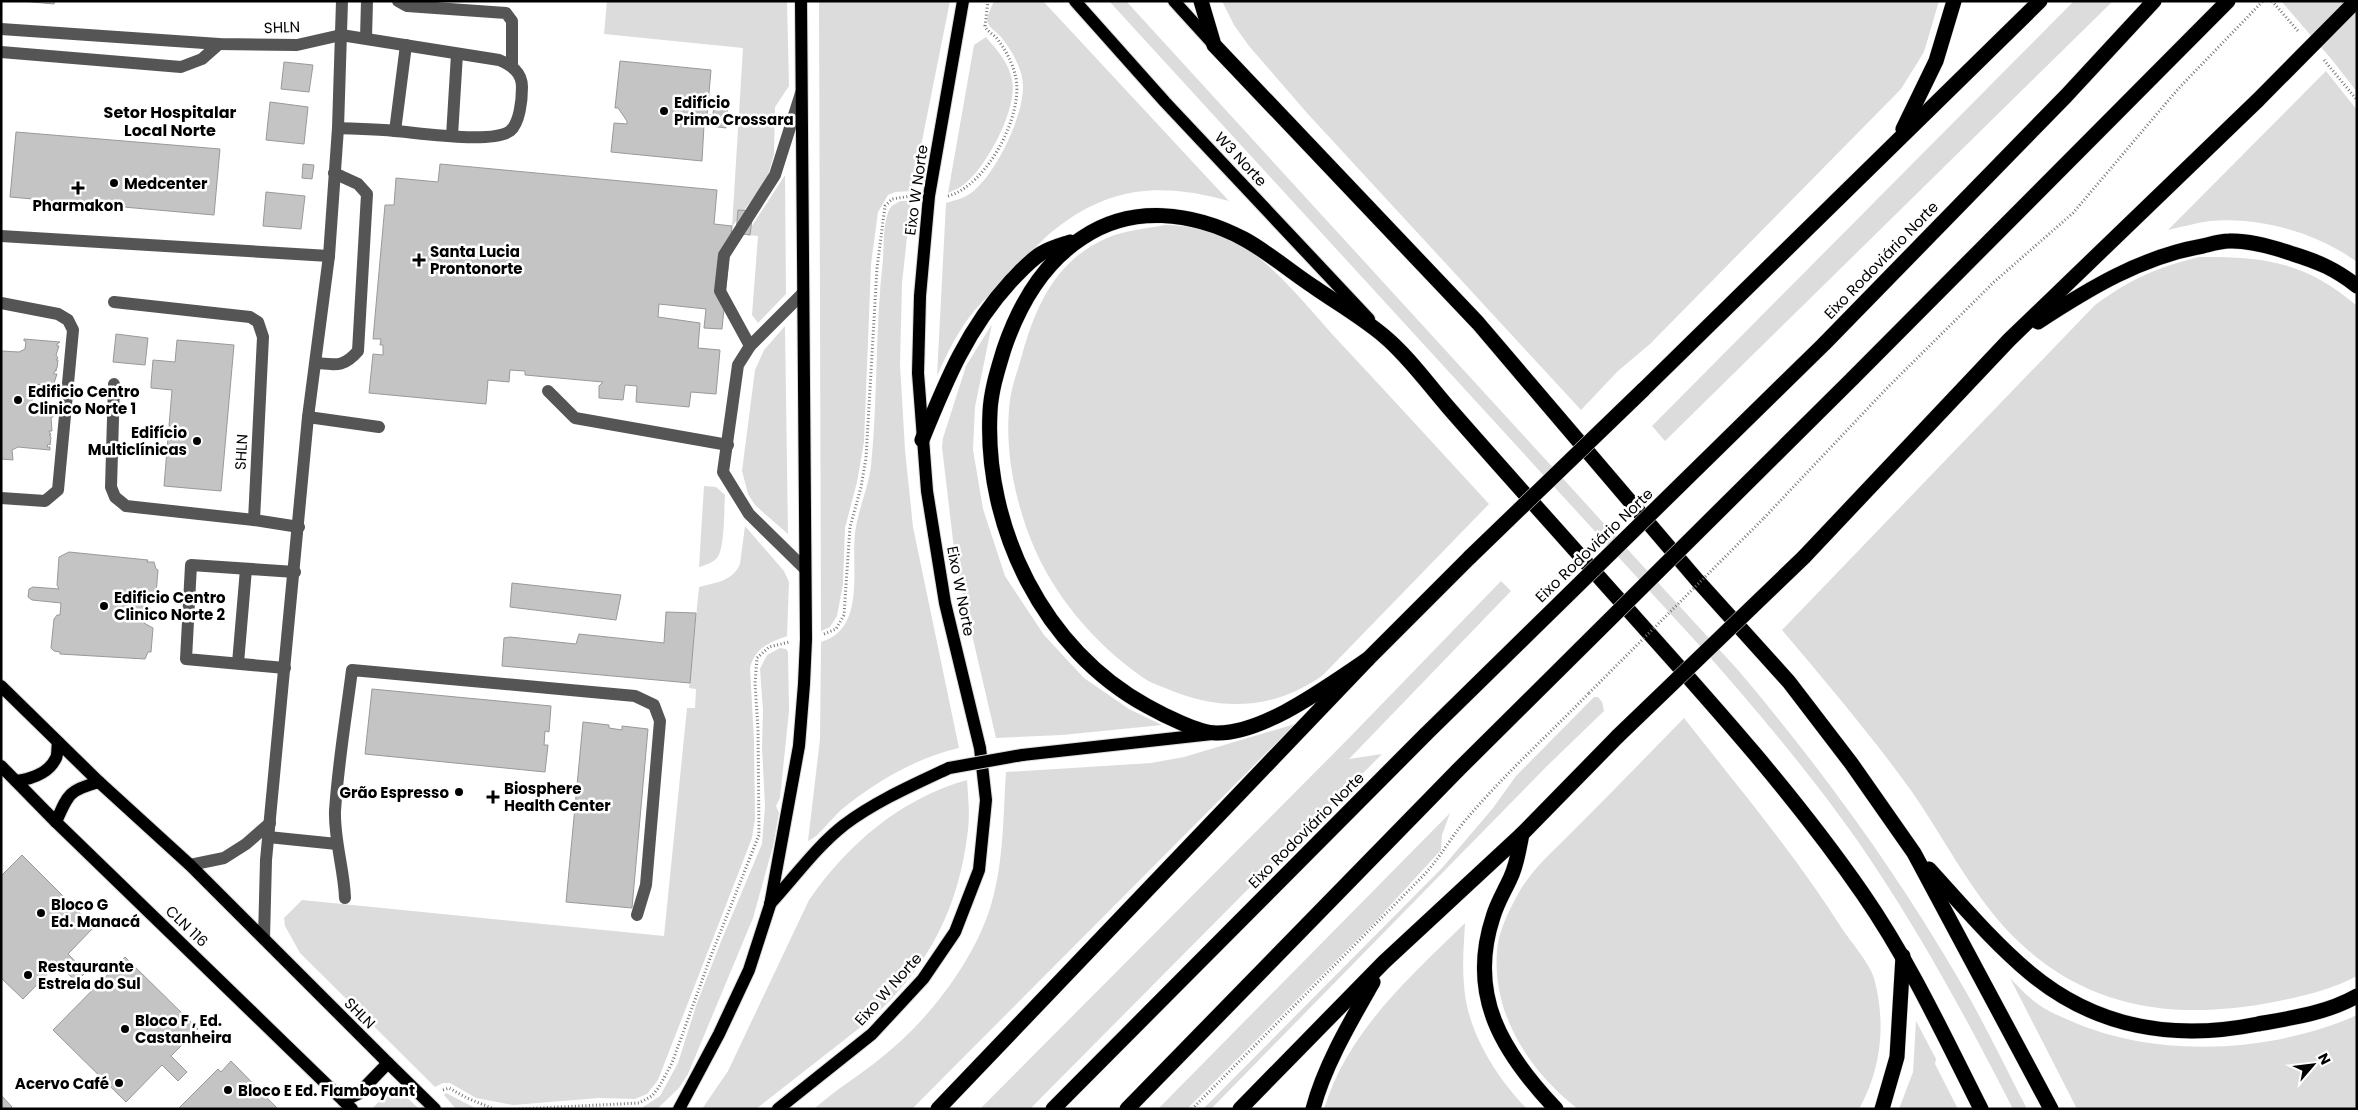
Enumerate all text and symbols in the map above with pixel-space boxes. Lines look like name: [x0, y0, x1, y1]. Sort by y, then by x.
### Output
street label: SHLN: [264, 16, 300, 38]
place label: Edifício Primo Crossara: [674, 92, 794, 130]
district label: Setor Hospitalar Local Norte: [104, 101, 237, 142]
marker: Edifício Primo Crossara: [658, 105, 670, 117]
street label: W3 Norte: [1210, 127, 1272, 191]
street label: Eixo W Norte: [899, 143, 933, 237]
place label: Medcenter: [124, 173, 208, 194]
marker: Medcenter: [108, 177, 120, 189]
marker: Pharmakon: [72, 182, 84, 194]
place label: Pharmakon: [32, 195, 124, 216]
street label: Eixo Rodoviário Norte: [1819, 196, 1943, 324]
place label: Santa Lucia Prontonorte: [430, 241, 523, 279]
marker: Santa Lucia Prontonorte: [412, 253, 426, 267]
place label: Edificio Centro Clinico Norte 1: [28, 381, 140, 419]
marker: Edificio Centro Clinico Norte 1: [12, 394, 24, 406]
place label: Edifício Multiclínicas: [88, 422, 187, 460]
street label: SHLN: [230, 433, 252, 471]
marker: Edifício Multiclínicas: [191, 435, 203, 447]
street label: Eixo Rodoviário Norte: [1530, 483, 1658, 607]
street label: Eixo W Norte: [942, 544, 980, 638]
place label: Edificio Centro Clinico Norte 2: [114, 587, 226, 625]
marker: Edificio Centro Clinico Norte 2: [98, 600, 110, 612]
street label: Eixo Rodoviário Norte: [1243, 767, 1369, 893]
place label: Biosphere Health Center: [504, 778, 611, 816]
place label: Grão Espresso: [340, 782, 449, 803]
marker: Grão Espresso: [453, 786, 465, 798]
marker: Biosphere Health Center: [486, 790, 500, 804]
place label: Bloco G Ed. Manacá: [51, 894, 140, 932]
street label: CLN 116: [161, 900, 213, 952]
marker: Bloco G Ed. Manacá: [35, 907, 47, 919]
street label: Eixo W Norte: [850, 948, 926, 1030]
place label: Restaurante Estrela do Sul: [38, 956, 141, 994]
marker: Restaurante Estrela do Sul: [22, 969, 34, 981]
street label: SHLN: [340, 993, 380, 1033]
place label: Bloco F , Ed. Castanheira: [135, 1010, 232, 1048]
marker: Bloco F , Ed. Castanheira: [119, 1023, 131, 1035]
north arrow: [2288, 1040, 2338, 1090]
text: N: [2313, 1050, 2336, 1068]
place label: Acervo Café: [15, 1073, 109, 1094]
marker: Acervo Café: [113, 1077, 125, 1089]
place label: Bloco E Ed. Flamboyant: [238, 1080, 415, 1101]
marker: Bloco E Ed. Flamboyant: [222, 1084, 234, 1096]

